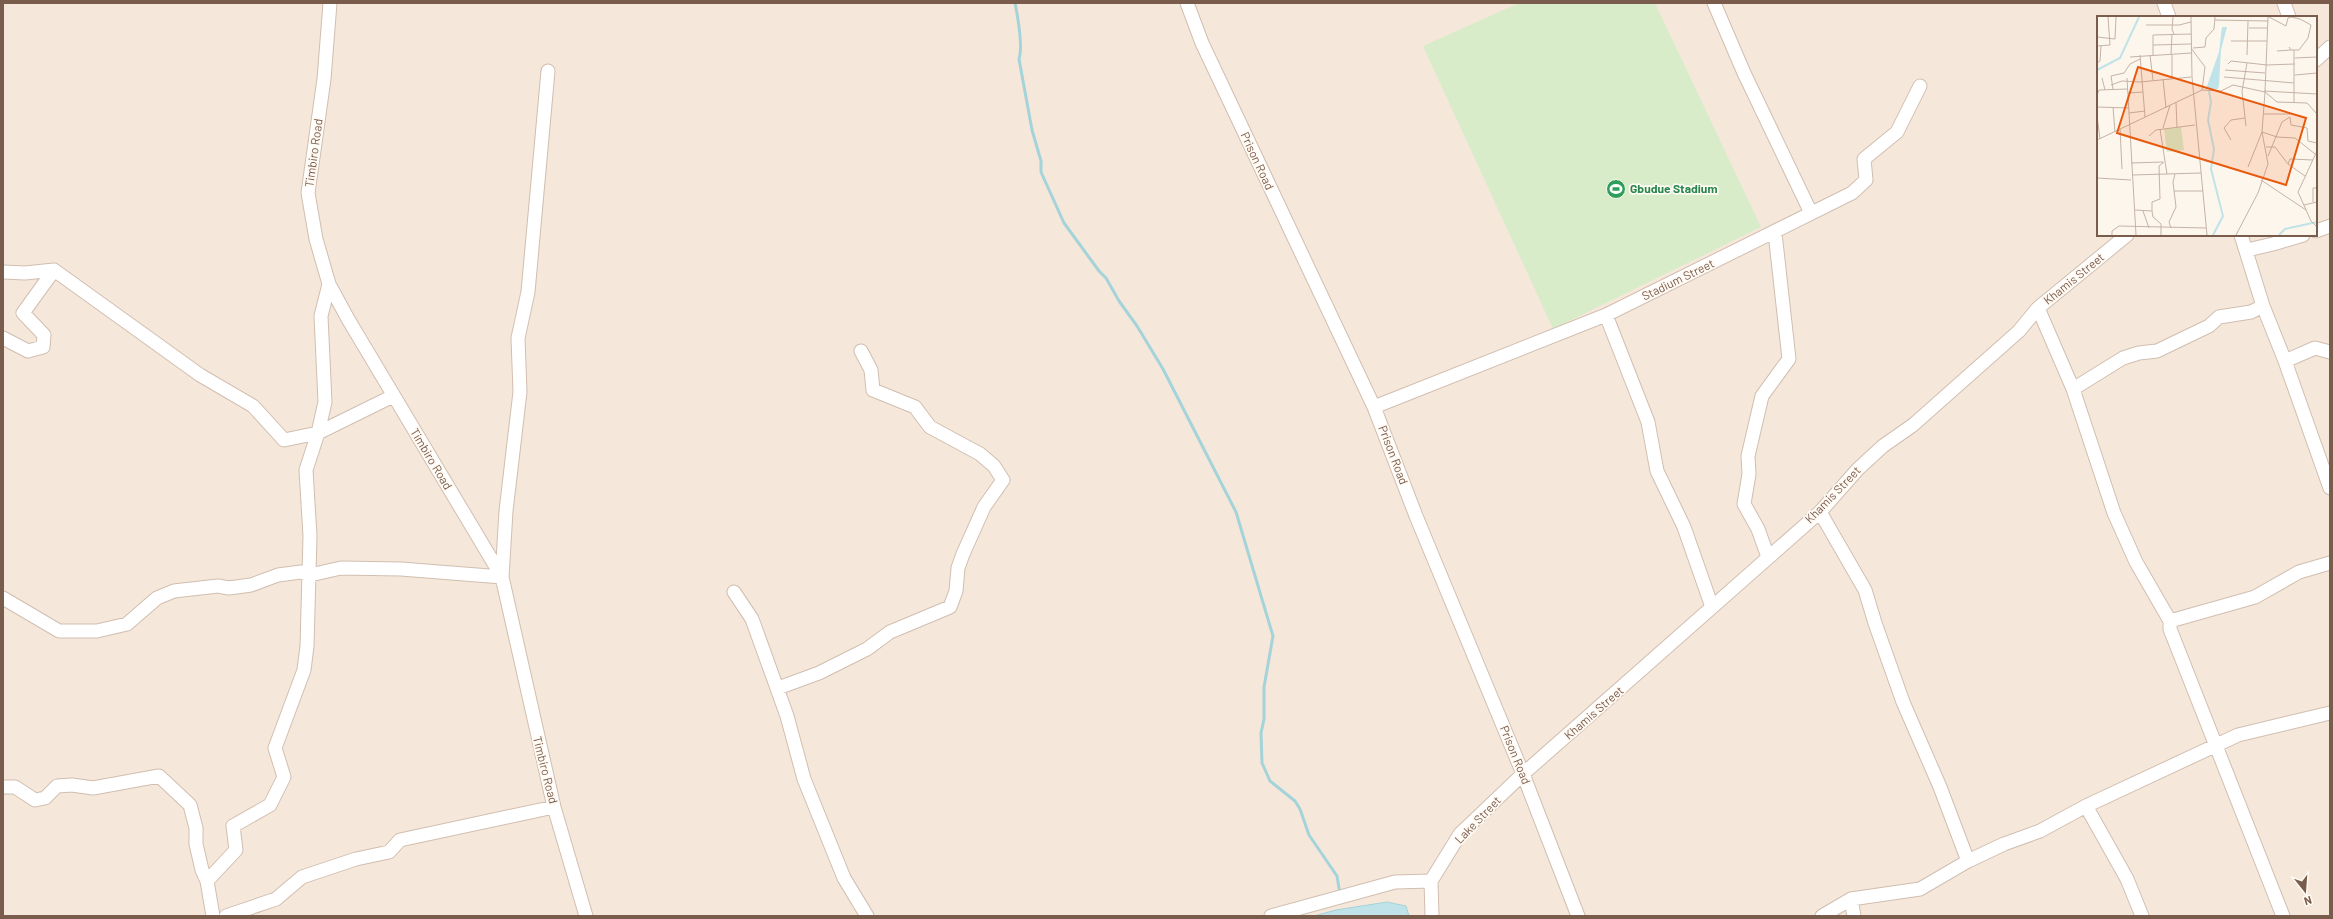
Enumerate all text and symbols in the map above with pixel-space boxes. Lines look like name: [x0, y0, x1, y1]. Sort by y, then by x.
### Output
inset map: [2097, 16, 2317, 236]
street label: Timbiro Road: [301, 118, 325, 188]
street label: Prison Road: [1238, 129, 1277, 192]
sports icon: Gbudue Stadium: [1605, 178, 1627, 200]
place label: Gbudue Stadium: [1630, 181, 1717, 195]
street label: Khamis Street: [2040, 250, 2106, 307]
street label: Stadium Street: [1639, 256, 1716, 303]
street label: Prison Road: [1376, 423, 1412, 486]
street label: Timbiro Road: [408, 425, 456, 492]
street label: Khamis Street: [1802, 463, 1863, 526]
street label: Khamis Street: [1561, 683, 1626, 742]
street label: Prison Road: [1498, 723, 1534, 786]
street label: Timbiro Road: [531, 735, 561, 805]
street label: Lake Street: [1451, 793, 1503, 846]
north arrow: [2285, 871, 2325, 911]
text: N: [2303, 894, 2313, 908]

